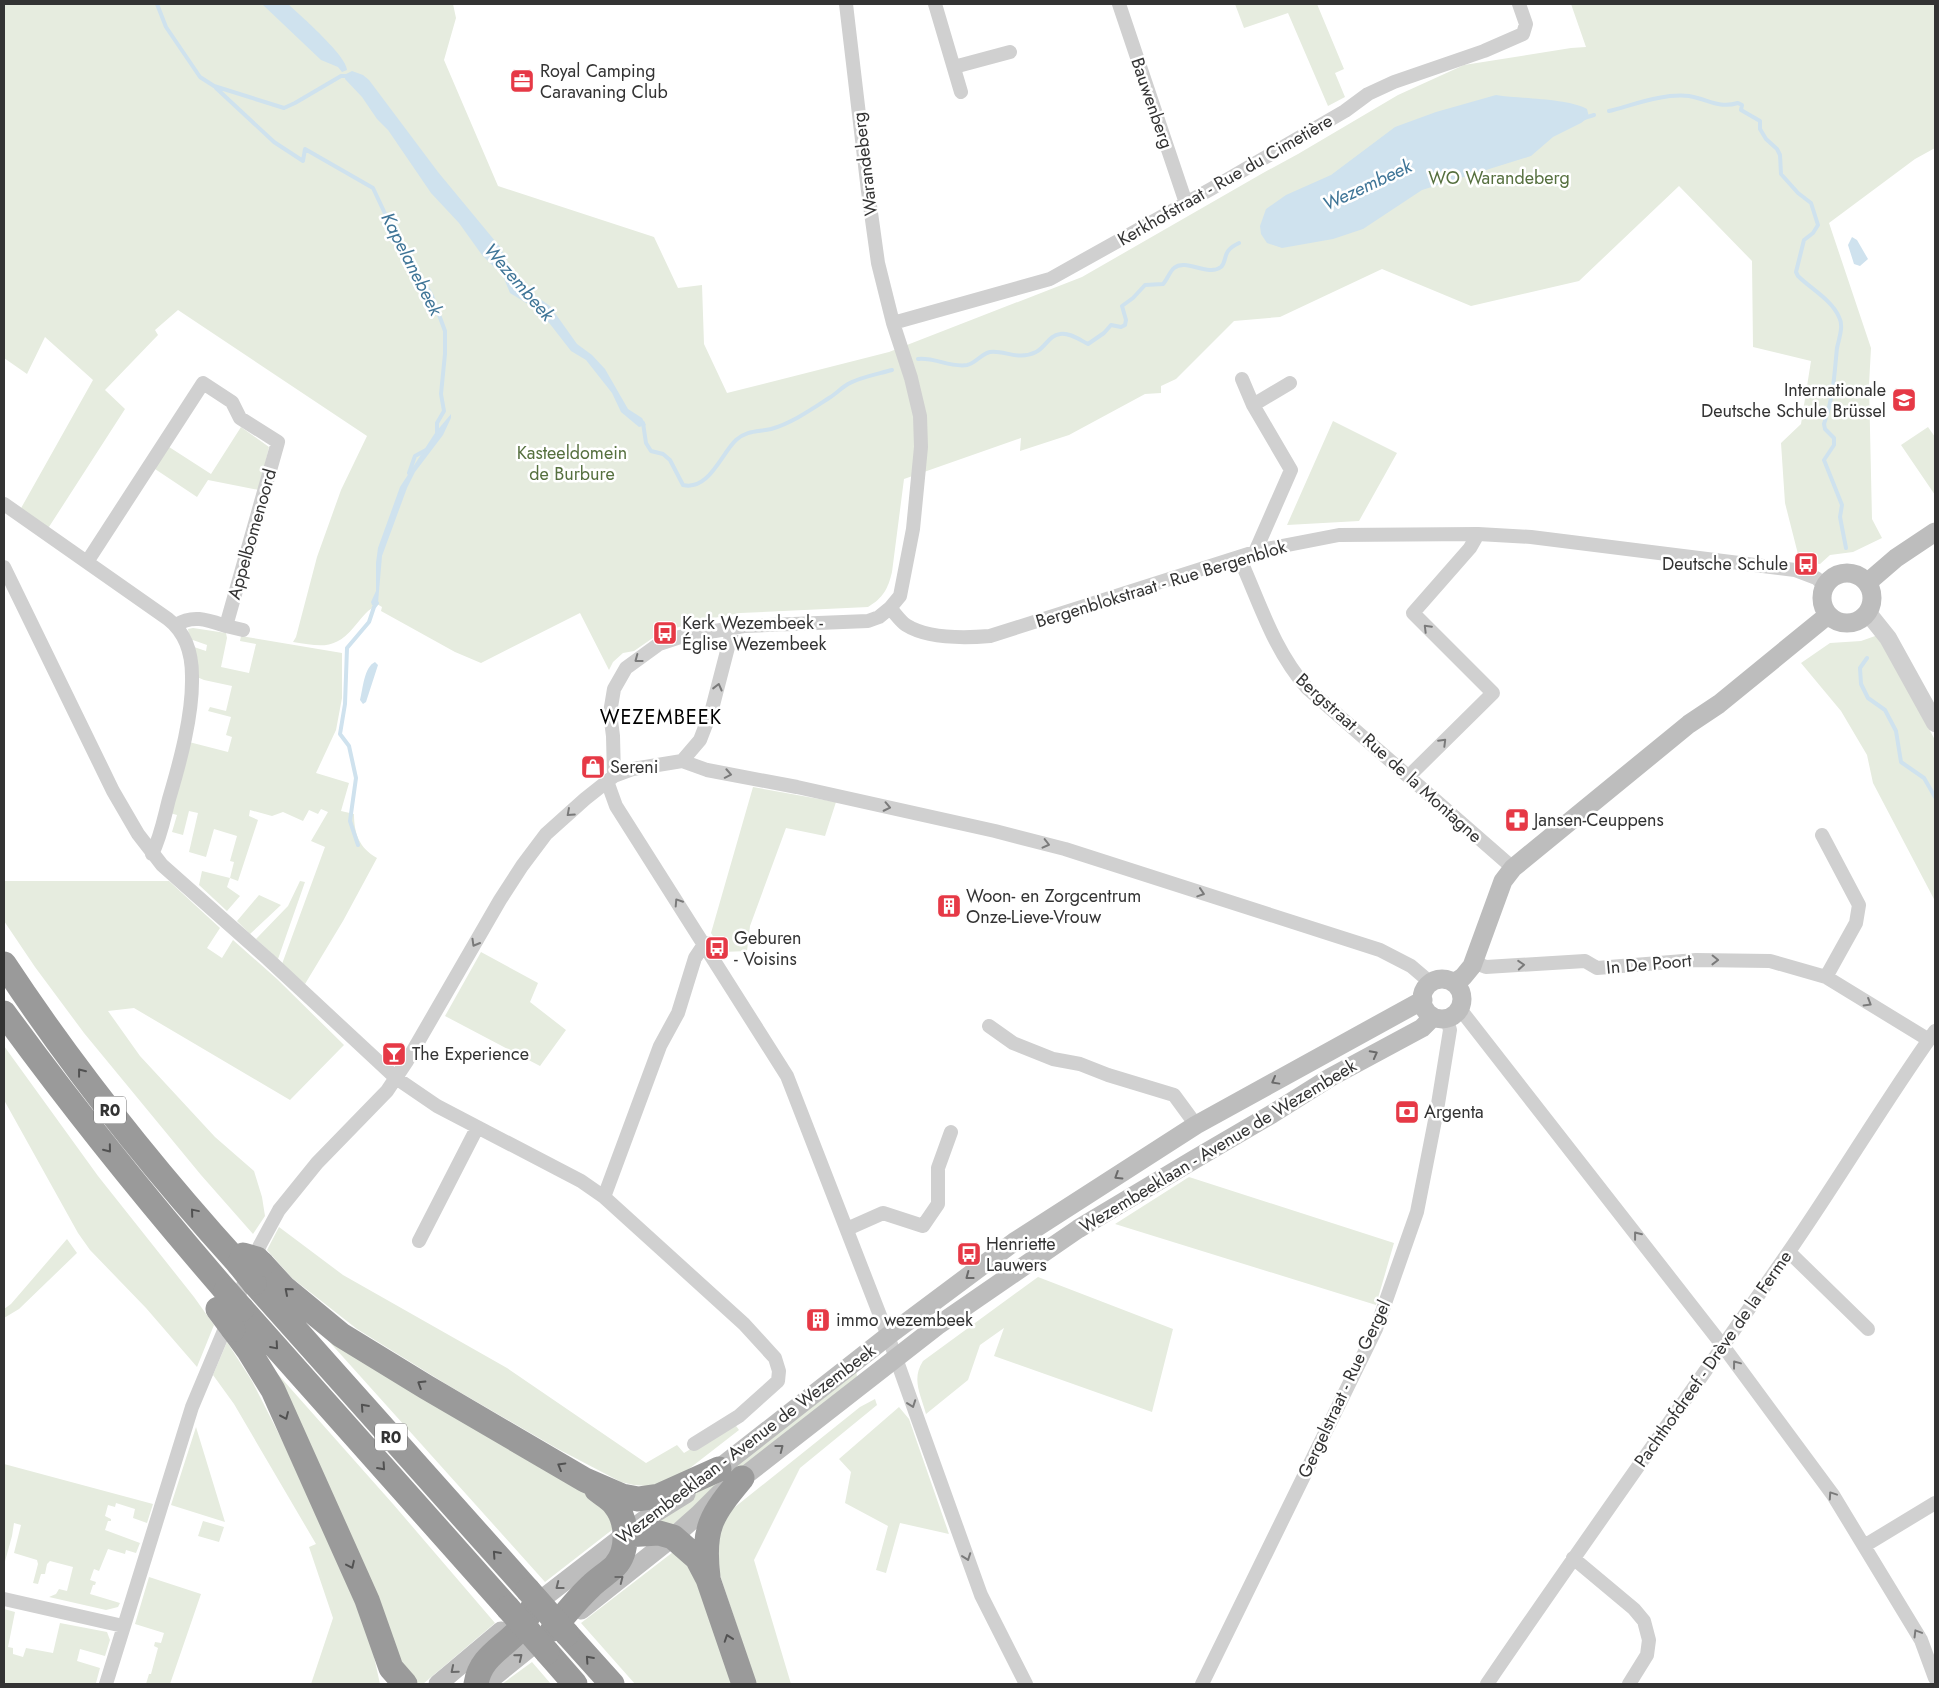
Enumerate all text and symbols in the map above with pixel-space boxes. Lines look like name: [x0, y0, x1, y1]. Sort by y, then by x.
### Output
street label: Bauwenberg: [1124, 54, 1180, 152]
place label: Royal Camping Caravaning Club: [540, 58, 668, 105]
office icon: Royal Camping Caravaning Club: [509, 68, 535, 94]
street label: Kerkhofstraat - Rue du Cimetière: [1113, 108, 1337, 252]
street label: Warandeberg: [846, 111, 884, 217]
water label: Wezembeek: [1318, 152, 1417, 217]
park label: WO Warandeberg: [1428, 165, 1570, 191]
water label: Kapelanebeek: [374, 208, 450, 321]
water label: Wezembeek: [477, 237, 561, 328]
place label: Internationale Deutsche Schule Brüssel: [1701, 377, 1886, 424]
school or university icon: Internationale Deutsche Schule Brüssel: [1891, 387, 1917, 413]
park label: Kasteeldomein de Burbure: [517, 440, 627, 487]
street label: Appelbomenoord: [221, 466, 283, 602]
street label: Bergenblokstraat - Rue Bergenblok: [1032, 533, 1290, 635]
place label: Deutsche Schule: [1662, 551, 1788, 577]
bus stop icon: Deutsche Schule: [1793, 551, 1819, 577]
place label: Kerk Wezembeek - Église Wezembeek: [682, 610, 826, 657]
bus stop icon: Kerk Wezembeek - Église Wezembeek: [652, 620, 678, 646]
one-way arrow: [1424, 624, 1433, 633]
one-way arrow: [635, 653, 644, 661]
street label: Bergstraat - Rue de la Montagne: [1290, 667, 1488, 849]
one-way arrow: [712, 683, 723, 692]
district label: WEZEMBEEK: [600, 703, 722, 732]
one-way arrow: [1438, 739, 1447, 748]
shop icon: Sereni: [580, 754, 606, 780]
place label: Sereni: [610, 754, 658, 780]
one-way arrow: [724, 768, 733, 779]
one-way arrow: [883, 801, 892, 812]
one-way arrow: [566, 807, 575, 816]
pharmacy icon: Jansen-Ceuppens: [1504, 807, 1530, 833]
place label: Jansen-Ceuppens: [1532, 807, 1664, 833]
one-way arrow: [1041, 839, 1049, 849]
place label: Woon- en Zorgcentrum Onze-Lieve-Vrouw: [966, 883, 1141, 930]
one-way arrow: [1196, 887, 1204, 897]
building icon: Woon- en Zorgcentrum Onze-Lieve-Vrouw: [936, 893, 962, 919]
one-way arrow: [675, 899, 685, 908]
place label: Geburen - Voisins: [734, 925, 802, 972]
bus stop icon: Geburen - Voisins: [704, 935, 730, 961]
one-way arrow: [471, 938, 481, 947]
street label: In De Poort: [1605, 947, 1693, 981]
one-way arrow: [1712, 955, 1720, 965]
one-way arrow: [1517, 960, 1525, 971]
one-way arrow: [1863, 997, 1872, 1006]
bar icon: The Experience: [381, 1041, 407, 1067]
place label: The Experience: [412, 1041, 529, 1067]
one-way arrow: [1369, 1050, 1378, 1060]
street label: Wezembeeklaan - Avenue de Wezembeek: [1075, 1053, 1361, 1239]
one-way arrow: [78, 1068, 87, 1078]
one-way arrow: [1271, 1075, 1280, 1085]
road number: R0: [94, 1096, 126, 1124]
bank icon: Argenta: [1394, 1099, 1420, 1125]
place label: Argenta: [1424, 1099, 1484, 1125]
one-way arrow: [102, 1143, 111, 1152]
one-way arrow: [1114, 1170, 1123, 1179]
one-way arrow: [191, 1209, 200, 1218]
place label: Henriette Lauwers: [986, 1231, 1056, 1278]
one-way arrow: [1633, 1232, 1642, 1241]
bus stop icon: Henriette Lauwers: [956, 1241, 982, 1267]
street label: Pachthofdreef - Drève de la Ferme: [1628, 1245, 1798, 1473]
one-way arrow: [966, 1271, 975, 1279]
one-way arrow: [285, 1288, 294, 1297]
street label: Gergelstraat - Rue Gergel: [1291, 1296, 1397, 1482]
building icon: immo wezembeek: [805, 1307, 831, 1333]
place label: immo wezembeek: [836, 1307, 973, 1333]
street label: Wezembeeklaan - Avenue de Wezembeek: [611, 1338, 881, 1550]
one-way arrow: [269, 1340, 278, 1349]
one-way arrow: [1733, 1360, 1742, 1370]
one-way arrow: [418, 1381, 427, 1391]
one-way arrow: [906, 1399, 916, 1408]
one-way arrow: [361, 1403, 370, 1412]
one-way arrow: [279, 1411, 289, 1420]
road number: R0: [375, 1424, 407, 1450]
one-way arrow: [774, 1445, 784, 1454]
one-way arrow: [377, 1462, 386, 1471]
one-way arrow: [558, 1462, 567, 1472]
one-way arrow: [1829, 1491, 1838, 1501]
one-way arrow: [493, 1551, 502, 1560]
one-way arrow: [961, 1552, 971, 1561]
one-way arrow: [344, 1560, 355, 1569]
one-way arrow: [614, 1576, 623, 1584]
one-way arrow: [556, 1581, 565, 1589]
one-way arrow: [1914, 1630, 1924, 1639]
one-way arrow: [724, 1634, 734, 1643]
one-way arrow: [513, 1654, 522, 1662]
one-way arrow: [586, 1656, 595, 1665]
one-way arrow: [451, 1665, 460, 1674]

